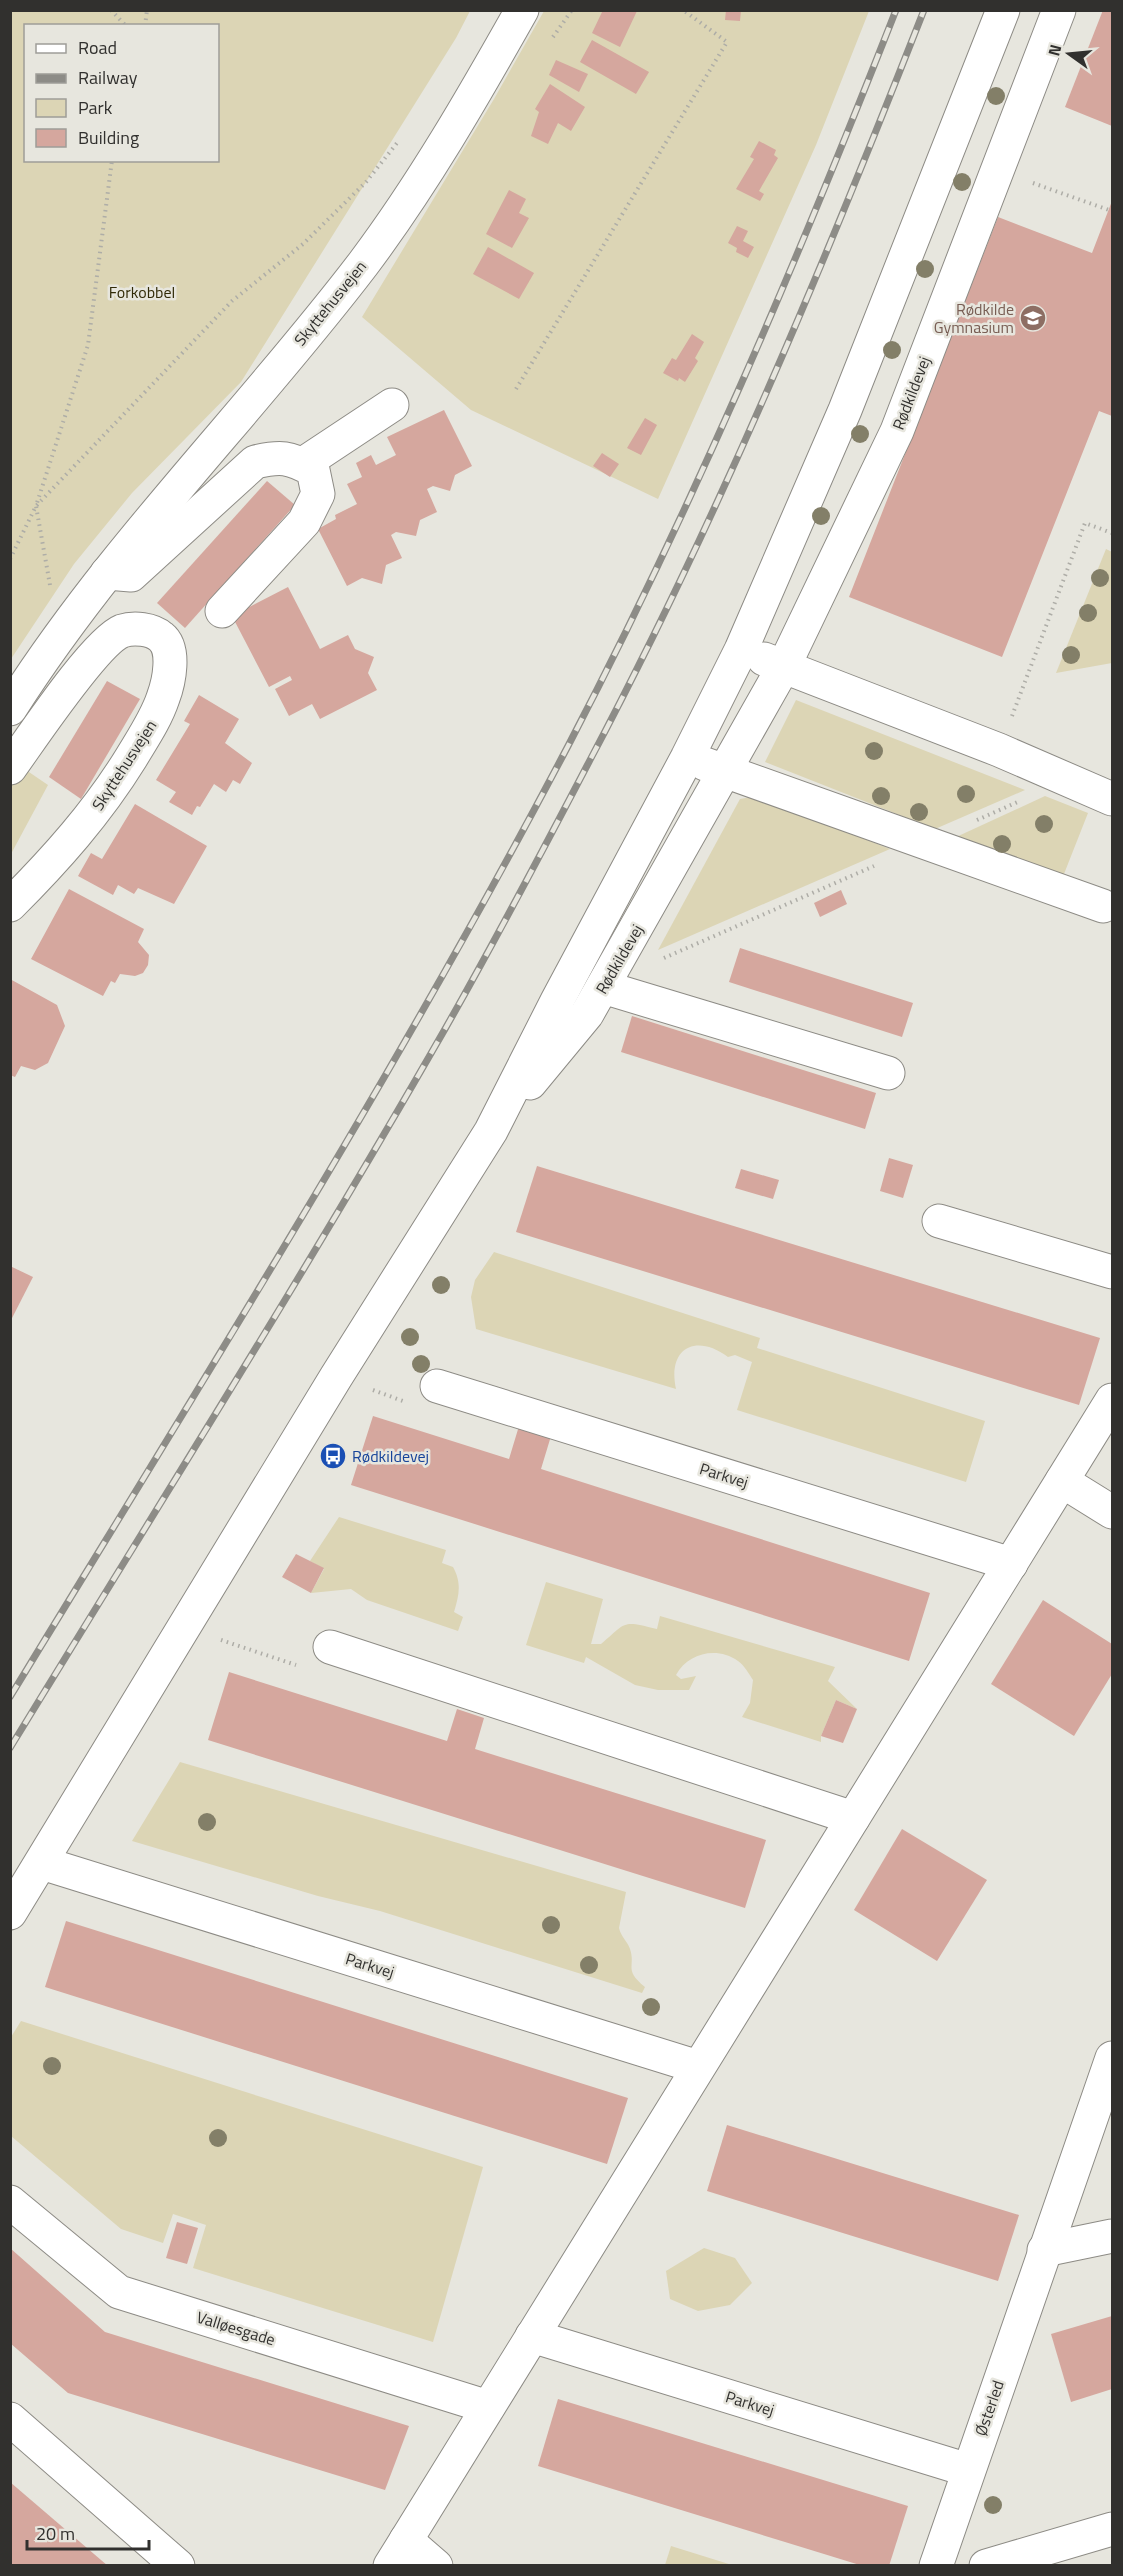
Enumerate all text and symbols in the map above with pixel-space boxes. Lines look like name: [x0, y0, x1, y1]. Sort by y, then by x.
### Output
legend: [24, 24, 219, 162]
north arrow: [1039, 24, 1099, 84]
text: Road: [78, 34, 117, 61]
text: N: [1041, 42, 1068, 59]
text: Railway: [78, 64, 138, 91]
text: Park: [78, 94, 113, 121]
text: Building: [78, 124, 139, 151]
street label: Skyttehusvejen: [288, 255, 372, 351]
park label: Forkobbel: [109, 280, 175, 304]
place label: Rødkilde Gymnasium: [934, 297, 1014, 339]
school or university icon: Rødkilde Gymnasium: [1018, 303, 1048, 333]
street label: Rødkildevej: [886, 353, 936, 433]
street label: Skyttehusvejen: [86, 715, 162, 815]
street label: Rødkildevej: [589, 920, 649, 998]
bus stop icon: Rødkildevej: [318, 1441, 348, 1471]
place label: Rødkildevej: [352, 1444, 429, 1468]
street label: Parkvej: [697, 1456, 751, 1494]
street label: Parkvej: [343, 1946, 397, 1984]
street label: Valløesgade: [194, 2305, 278, 2351]
street label: Østerled: [968, 2377, 1010, 2439]
street label: Parkvej: [723, 2384, 777, 2422]
scale bar: [27, 2513, 148, 2551]
text: 20 m: [36, 2520, 75, 2547]

